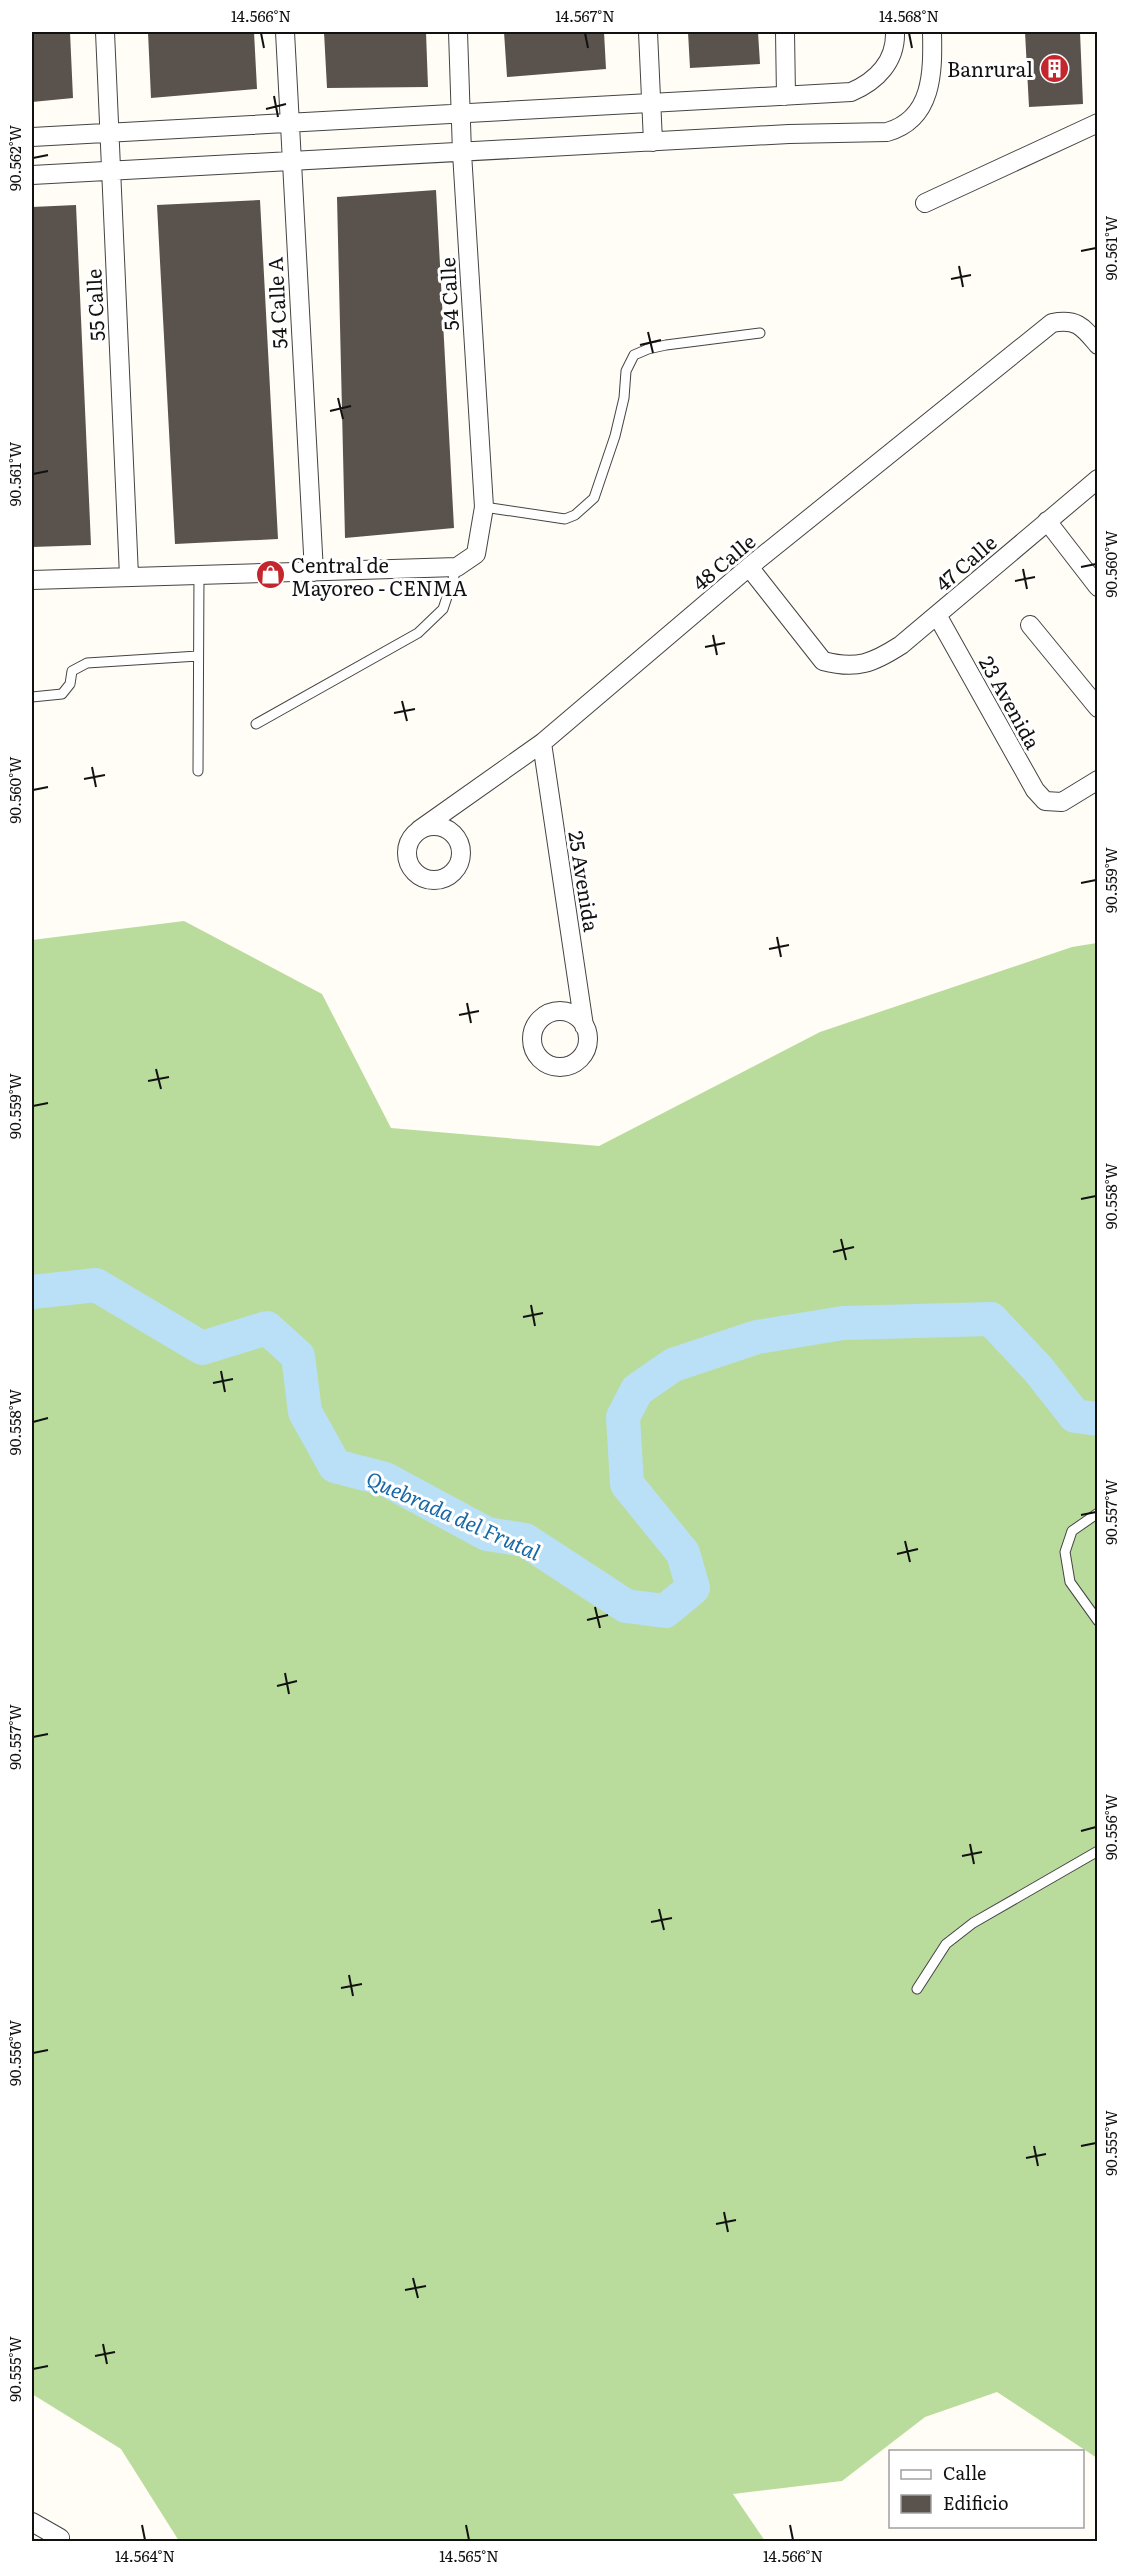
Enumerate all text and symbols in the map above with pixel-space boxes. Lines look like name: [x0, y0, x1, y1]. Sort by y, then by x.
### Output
text: 14.566°N: [231, 4, 291, 27]
text: 14.567°N: [555, 4, 615, 27]
text: 14.568°N: [879, 4, 939, 27]
building icon: Banrural: [1038, 52, 1070, 84]
place label: Banrural: [947, 53, 1033, 83]
text: 90.562°W: [3, 124, 26, 191]
text: 90.561°W: [1099, 215, 1122, 280]
street label: 54 Calle A: [259, 256, 293, 350]
street label: 54 Calle: [431, 257, 465, 331]
street label: 55 Calle: [77, 268, 111, 342]
text: 90.561°W: [3, 441, 26, 506]
street label: 48 Calle: [685, 526, 761, 596]
street label: 47 Calle: [928, 527, 1002, 597]
text: 90.560°W: [1099, 530, 1122, 598]
place label: Central de Mayoreo - CENMA: [291, 549, 467, 602]
shop icon: Central de Mayoreo - CENMA: [254, 559, 286, 591]
street label: 23 Avenida: [973, 650, 1049, 754]
text: 90.560°W: [3, 756, 26, 824]
street label: 25 Avenida: [562, 828, 608, 934]
text: 90.559°W: [1099, 846, 1122, 913]
text: 90.559°W: [3, 1072, 26, 1139]
text: 90.558°W: [1099, 1162, 1122, 1229]
text: 90.558°W: [3, 1388, 26, 1455]
water label: Quebrada del Frutal: [362, 1462, 546, 1566]
text: 90.557°W: [1099, 1479, 1122, 1545]
text: 90.557°W: [3, 1704, 26, 1770]
text: 90.556°W: [1099, 1793, 1122, 1860]
text: 90.556°W: [3, 2019, 26, 2086]
text: 90.555°W: [1099, 2110, 1122, 2176]
text: 90.555°W: [3, 2336, 26, 2402]
legend: [889, 2450, 1084, 2528]
text: Calle: [943, 2459, 986, 2486]
text: Edificio: [943, 2489, 1009, 2516]
text: 14.564°N: [115, 2544, 175, 2567]
text: 14.565°N: [439, 2544, 499, 2567]
text: 14.566°N: [763, 2544, 823, 2567]

